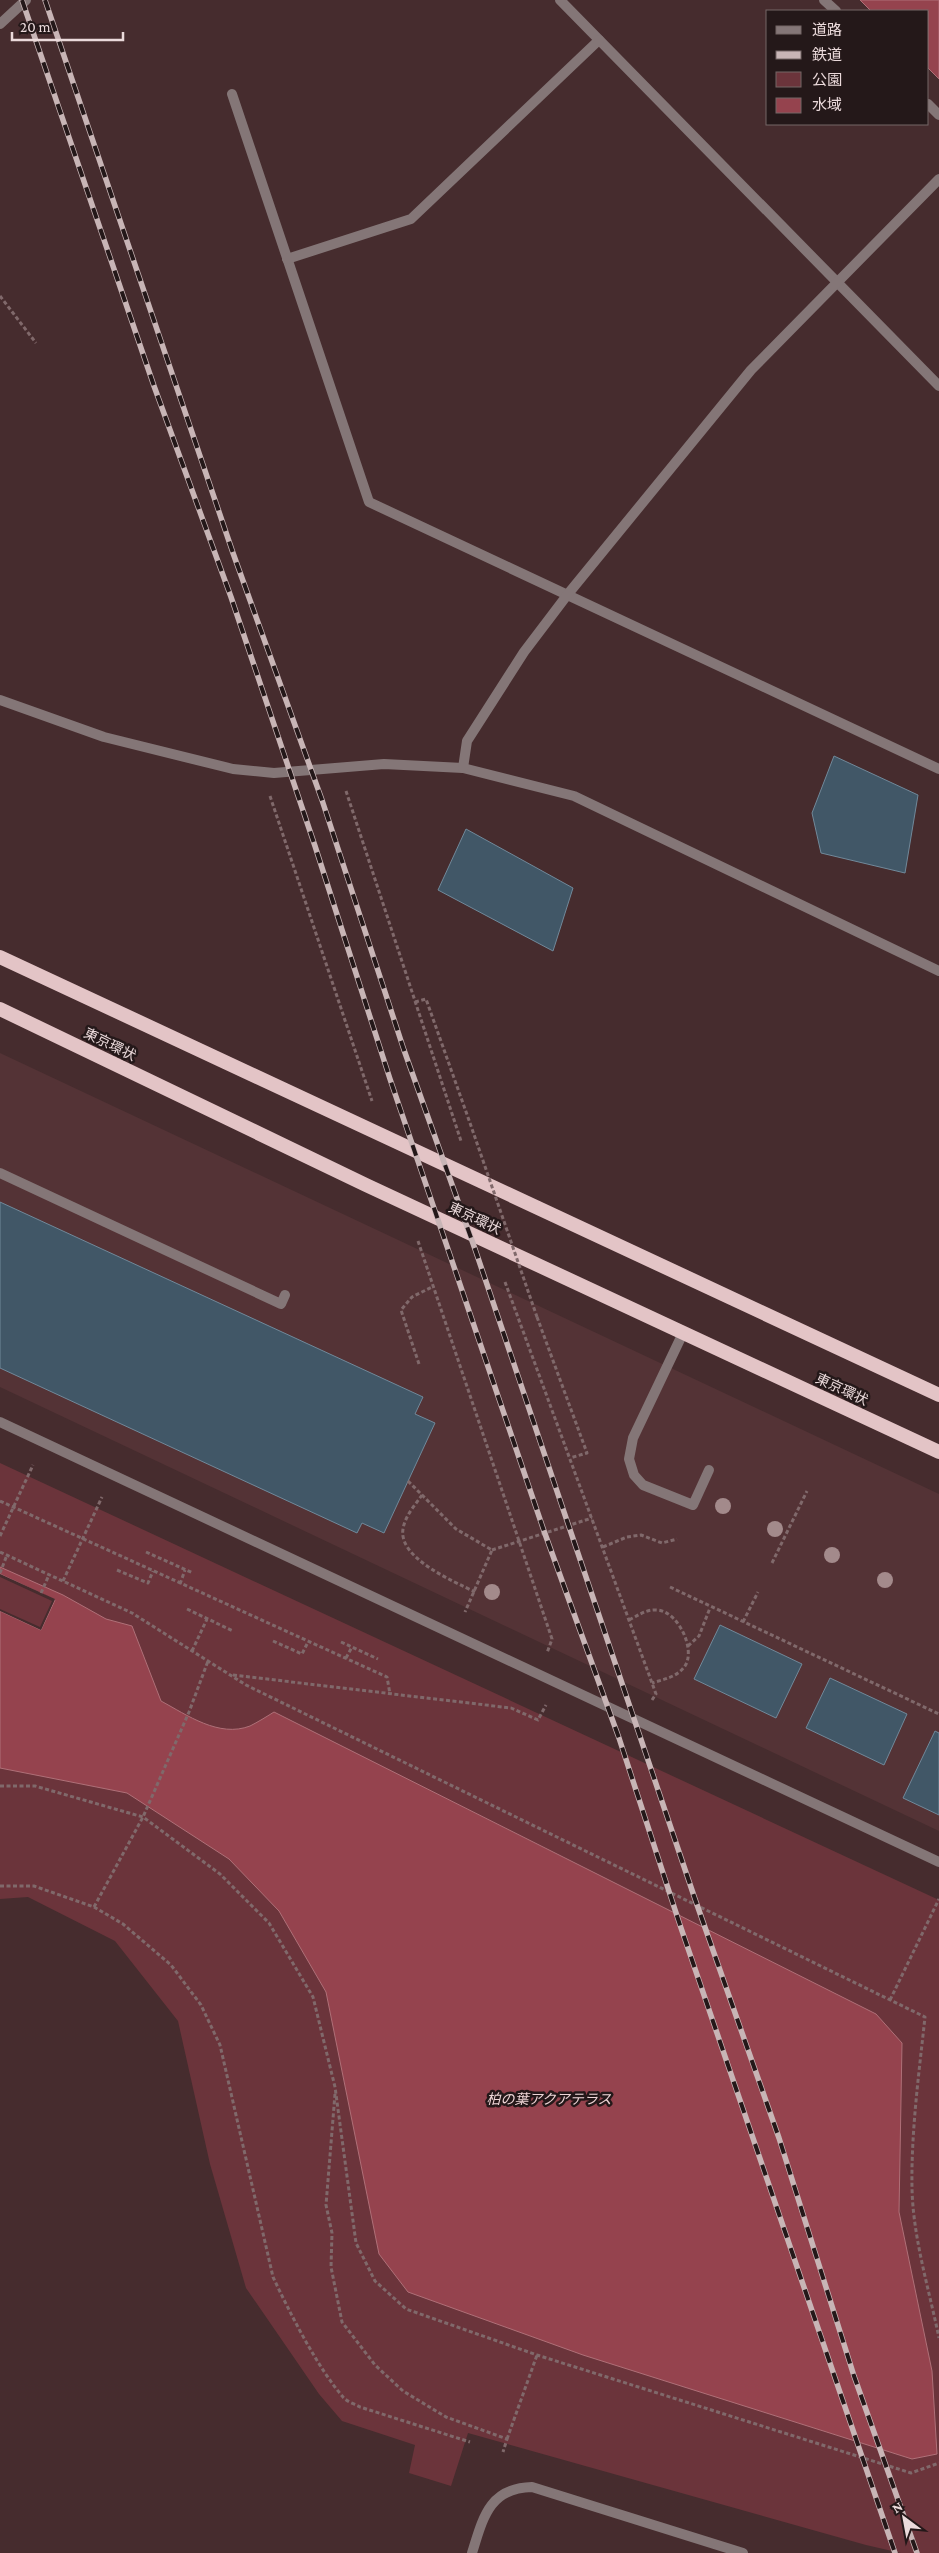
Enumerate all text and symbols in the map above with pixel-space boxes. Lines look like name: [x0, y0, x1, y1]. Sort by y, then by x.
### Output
scale bar: [12, 10, 124, 42]
legend: [766, 10, 929, 125]
text: 20 m: [20, 19, 51, 35]
text: 道路: [812, 22, 842, 38]
text: 鉄道: [812, 47, 842, 63]
text: 公園: [812, 72, 842, 88]
text: 水域: [812, 97, 842, 113]
street label: 東京環状: [81, 1025, 139, 1063]
street label: 東京環状: [446, 1199, 504, 1237]
street label: 東京環状: [813, 1370, 871, 1408]
park label: 柏の葉アクアテラス: [486, 2091, 612, 2107]
north arrow: [879, 2493, 929, 2543]
text: N: [889, 2497, 906, 2516]

